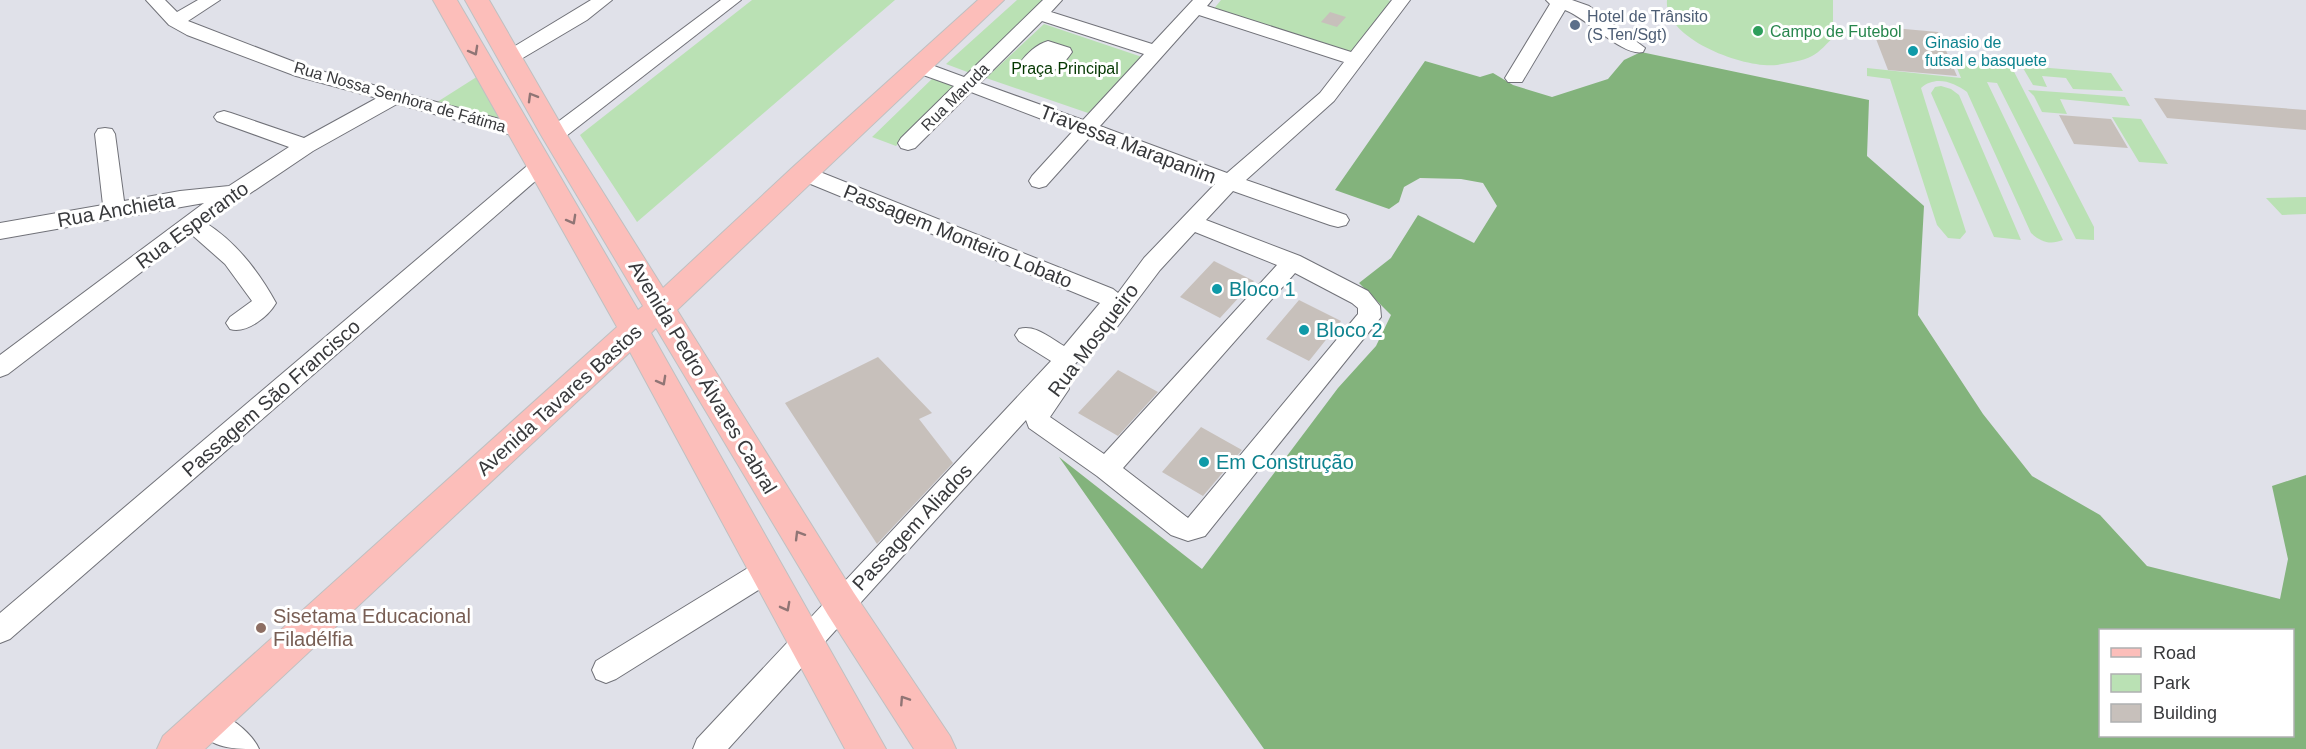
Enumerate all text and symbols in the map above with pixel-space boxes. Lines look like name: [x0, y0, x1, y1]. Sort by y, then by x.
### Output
place label: Hotel de Trânsito (S Ten/Sgt): [1587, 8, 1708, 43]
marker: Hotel de Trânsito (S Ten/Sgt): [1568, 18, 1582, 32]
place label: Campo de Futebol: [1770, 23, 1902, 40]
marker: Campo de Futebol: [1751, 24, 1765, 38]
place label: Ginasio de futsal e basquete: [1925, 34, 2047, 69]
marker: Ginasio de futsal e basquete: [1906, 44, 1920, 58]
one-way arrow: [467, 45, 478, 55]
street label: Rua Nossa Senhora de Fátima: [292, 59, 508, 135]
street label: Rua Maruda: [918, 60, 992, 134]
park label: Praça Principal: [1011, 60, 1119, 77]
one-way arrow: [527, 93, 539, 103]
street label: Travessa Marapanim: [1037, 100, 1219, 188]
street label: Rua Esperanto: [132, 177, 252, 273]
street label: Passagem Monteiro Lobato: [840, 180, 1076, 292]
street label: Rua Anchieta: [56, 189, 177, 231]
one-way arrow: [565, 213, 576, 224]
street label: Avenida Pedro Álvares Cabral: [625, 257, 781, 497]
place label: Bloco 1: [1229, 278, 1296, 300]
street label: Rua Mosqueiro: [1043, 279, 1143, 401]
marker: Bloco 1: [1210, 282, 1224, 296]
street label: Passagem São Francisco: [178, 315, 364, 481]
place label: Bloco 2: [1316, 319, 1383, 341]
street label: Avenida Tavares Bastos: [472, 320, 646, 480]
marker: Bloco 2: [1297, 323, 1311, 337]
one-way arrow: [655, 375, 666, 385]
place label: Em Construção: [1216, 451, 1354, 473]
marker: Em Construção: [1197, 455, 1211, 469]
street label: Passagem Aliados: [848, 459, 976, 595]
one-way arrow: [795, 531, 807, 541]
one-way arrow: [779, 601, 790, 612]
place label: Sisetama Educacional Filadélfia: [273, 605, 471, 650]
marker: Sisetama Educacional Filadélfia: [254, 621, 268, 635]
legend: [2099, 629, 2294, 737]
text: Road: [2153, 643, 2196, 663]
text: Park: [2153, 673, 2191, 693]
one-way arrow: [899, 696, 911, 706]
text: Building: [2153, 703, 2217, 723]

